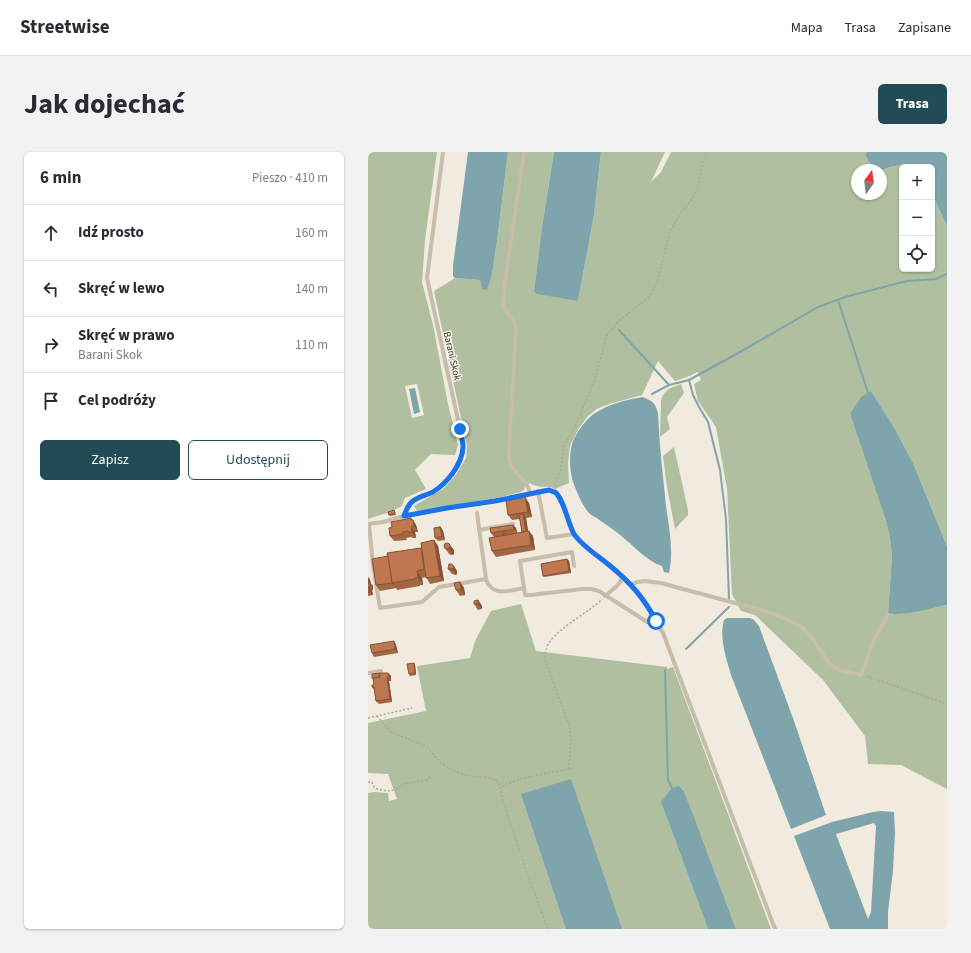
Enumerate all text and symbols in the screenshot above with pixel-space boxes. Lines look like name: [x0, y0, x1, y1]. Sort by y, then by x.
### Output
text: Streetwise: [20, 14, 110, 41]
text: Mapa: [791, 18, 823, 38]
text: Trasa: [845, 18, 876, 38]
text: Zapisane: [898, 18, 951, 38]
text: Jak dojechać: [24, 84, 185, 124]
button: Trasa: [878, 84, 947, 124]
north arrow: [851, 164, 887, 200]
map controls: [899, 164, 935, 272]
button: +: [899, 164, 935, 200]
text: 6 min: [40, 166, 81, 190]
text: Pieszo · 410 m: [252, 169, 328, 187]
button: −: [899, 200, 935, 236]
icon: ahead: [40, 222, 62, 244]
text: Idź prosto: [78, 222, 144, 243]
text: 160 m: [295, 224, 328, 242]
button: locate: [899, 236, 935, 272]
icon: left: [40, 278, 62, 300]
text: Skręć w lewo: [78, 278, 165, 299]
text: 140 m: [295, 280, 328, 298]
text: Skręć w prawo: [78, 325, 175, 346]
street label: Barani Skok: [440, 330, 464, 382]
icon: right: [40, 334, 62, 356]
text: 110 m: [295, 336, 328, 354]
text: Barani Skok: [78, 346, 142, 364]
icon: arrive: [40, 390, 62, 412]
text: Cel podróży: [78, 390, 156, 411]
route end: [451, 420, 469, 438]
button: Zapisz: [40, 440, 180, 480]
button: Udostępnij: [188, 440, 328, 480]
route start: [647, 612, 665, 630]

